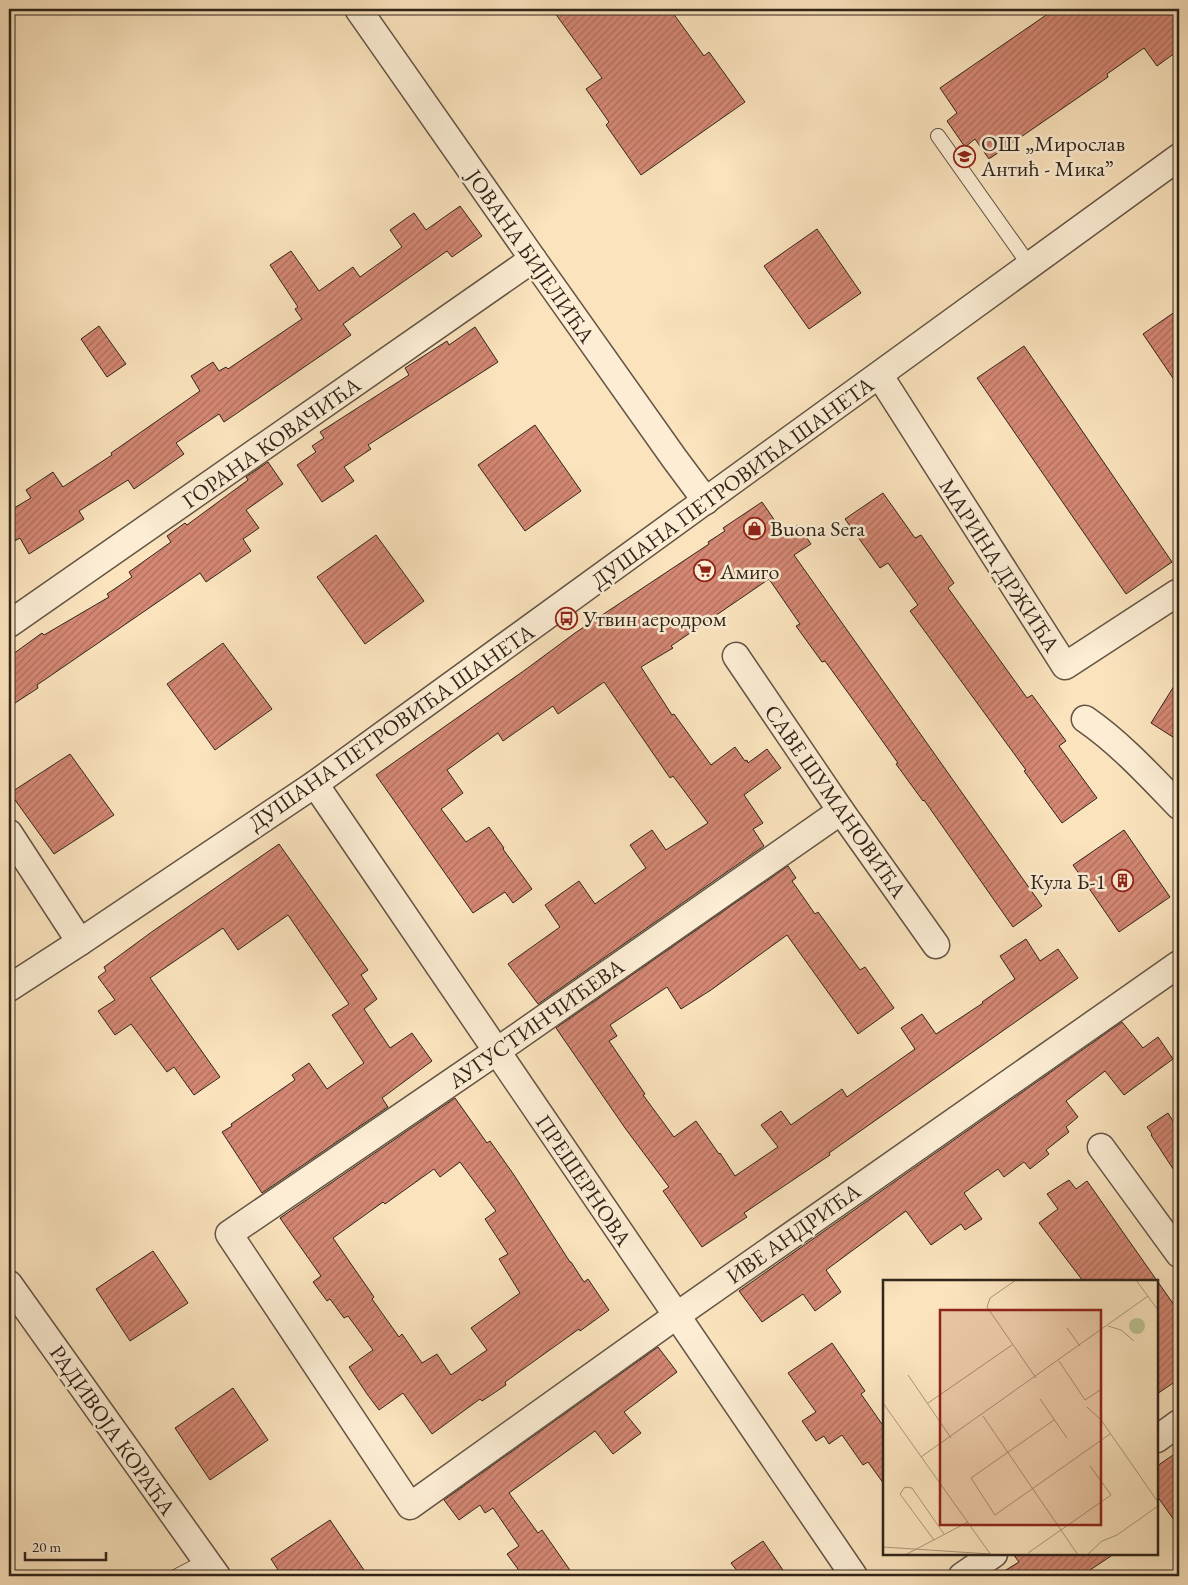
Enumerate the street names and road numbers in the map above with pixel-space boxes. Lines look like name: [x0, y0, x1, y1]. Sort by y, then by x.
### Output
street label: ЈОВАНА БИЈЕЛИЋА: [459, 162, 602, 349]
street label: ГОРАНА КОВАЧИЋА: [176, 369, 367, 515]
street label: ДУШАНА ПЕТРОВИЋА ШАНЕТА: [585, 370, 880, 595]
street label: МАРИНА ДРЖИЋА: [933, 473, 1067, 658]
street label: ДУШАНА ПЕТРОВИЋА ШАНЕТА: [243, 617, 541, 838]
street label: САВЕ ШУМАНОВИЋА: [758, 699, 914, 904]
street label: АУГУСТИНЧИЋЕВА: [442, 951, 630, 1096]
street label: ПРЕШЕРНОВА: [529, 1109, 639, 1252]
street label: ИВЕ АНДРИЋА: [720, 1176, 867, 1291]
street label: РАДИВОЈА КОРАЋА: [43, 1339, 183, 1522]

